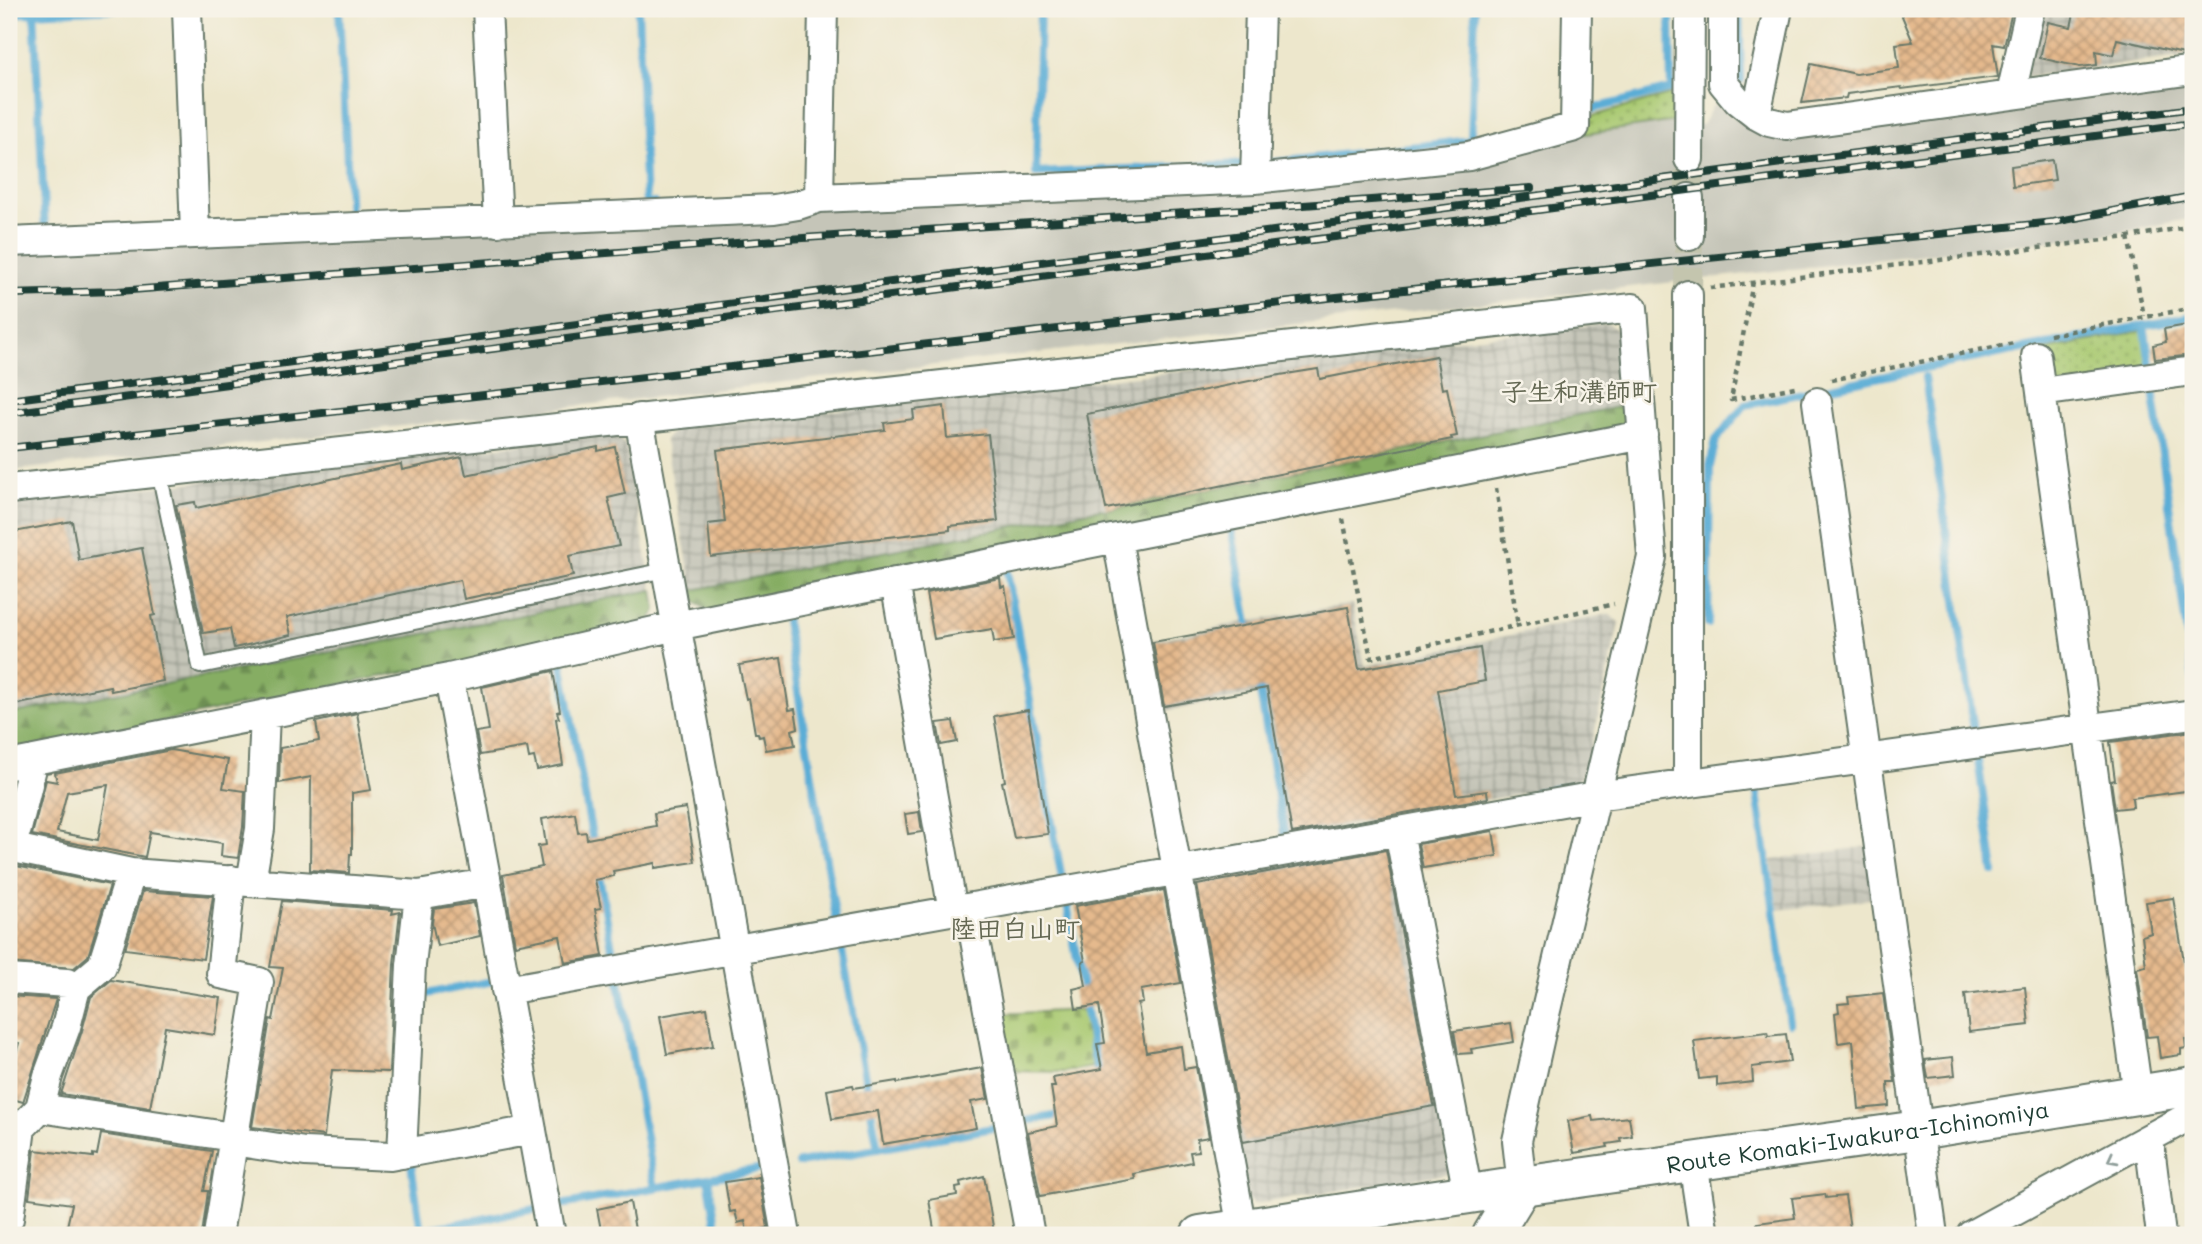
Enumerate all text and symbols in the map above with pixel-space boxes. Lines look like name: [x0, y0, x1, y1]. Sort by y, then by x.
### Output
district label: 子生和溝師町: [1501, 374, 1657, 408]
district label: 陸田白山町: [950, 911, 1080, 945]
street label: Route Komaki-Iwakura-Ichinomiya: [1664, 1093, 2051, 1179]
one-way arrow: [2107, 1151, 2119, 1164]

